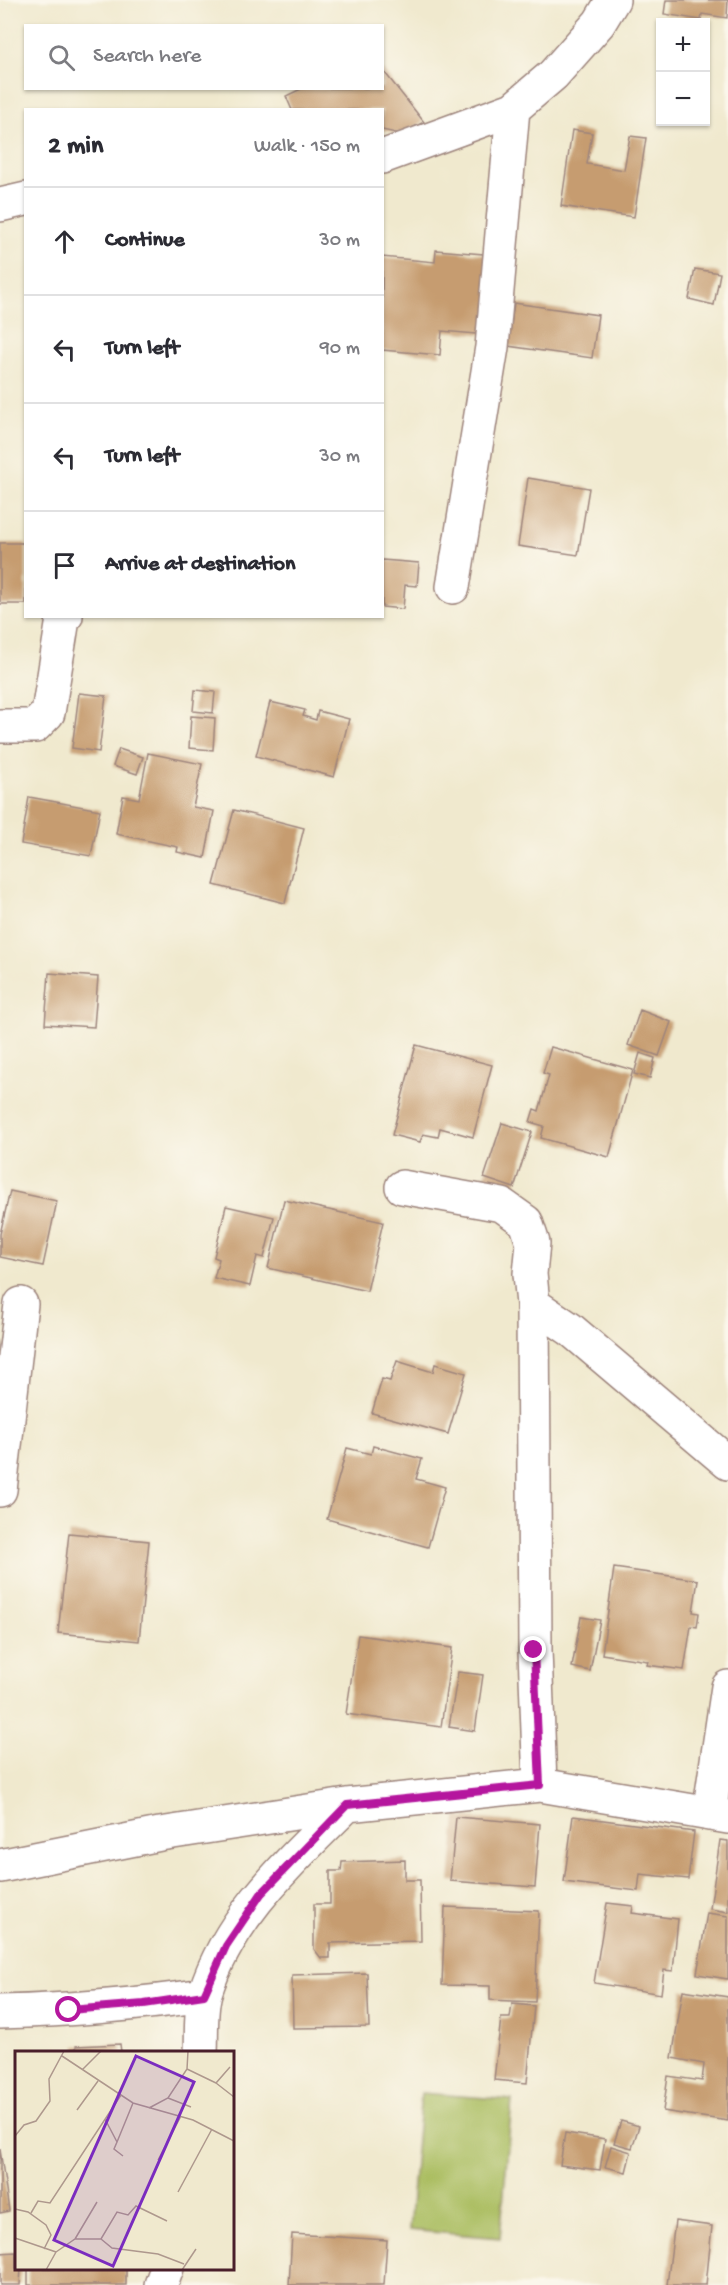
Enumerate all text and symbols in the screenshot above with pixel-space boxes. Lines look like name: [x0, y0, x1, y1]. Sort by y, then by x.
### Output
map controls: [656, 18, 710, 126]
button: +: [656, 18, 710, 72]
search box: [24, 24, 384, 90]
icon: search: [45, 41, 78, 74]
text: Search here: [93, 44, 201, 70]
button: −: [656, 72, 710, 126]
text: 2 min: [48, 132, 103, 163]
text: Walk · 150 m: [254, 136, 360, 159]
icon: ahead: [48, 225, 81, 258]
text: Continue: [105, 228, 185, 254]
text: 30 m: [319, 230, 360, 253]
icon: left: [48, 333, 81, 366]
text: Turn left: [105, 336, 179, 362]
text: 90 m: [320, 338, 360, 361]
icon: left: [48, 441, 81, 474]
text: Turn left: [105, 444, 179, 470]
text: 30 m: [319, 446, 360, 469]
icon: arrive: [48, 549, 81, 582]
text: Arrive at destination: [105, 552, 295, 578]
route end: [520, 1636, 546, 1662]
route start: [55, 1996, 81, 2022]
inset map: [15, 2051, 234, 2270]

